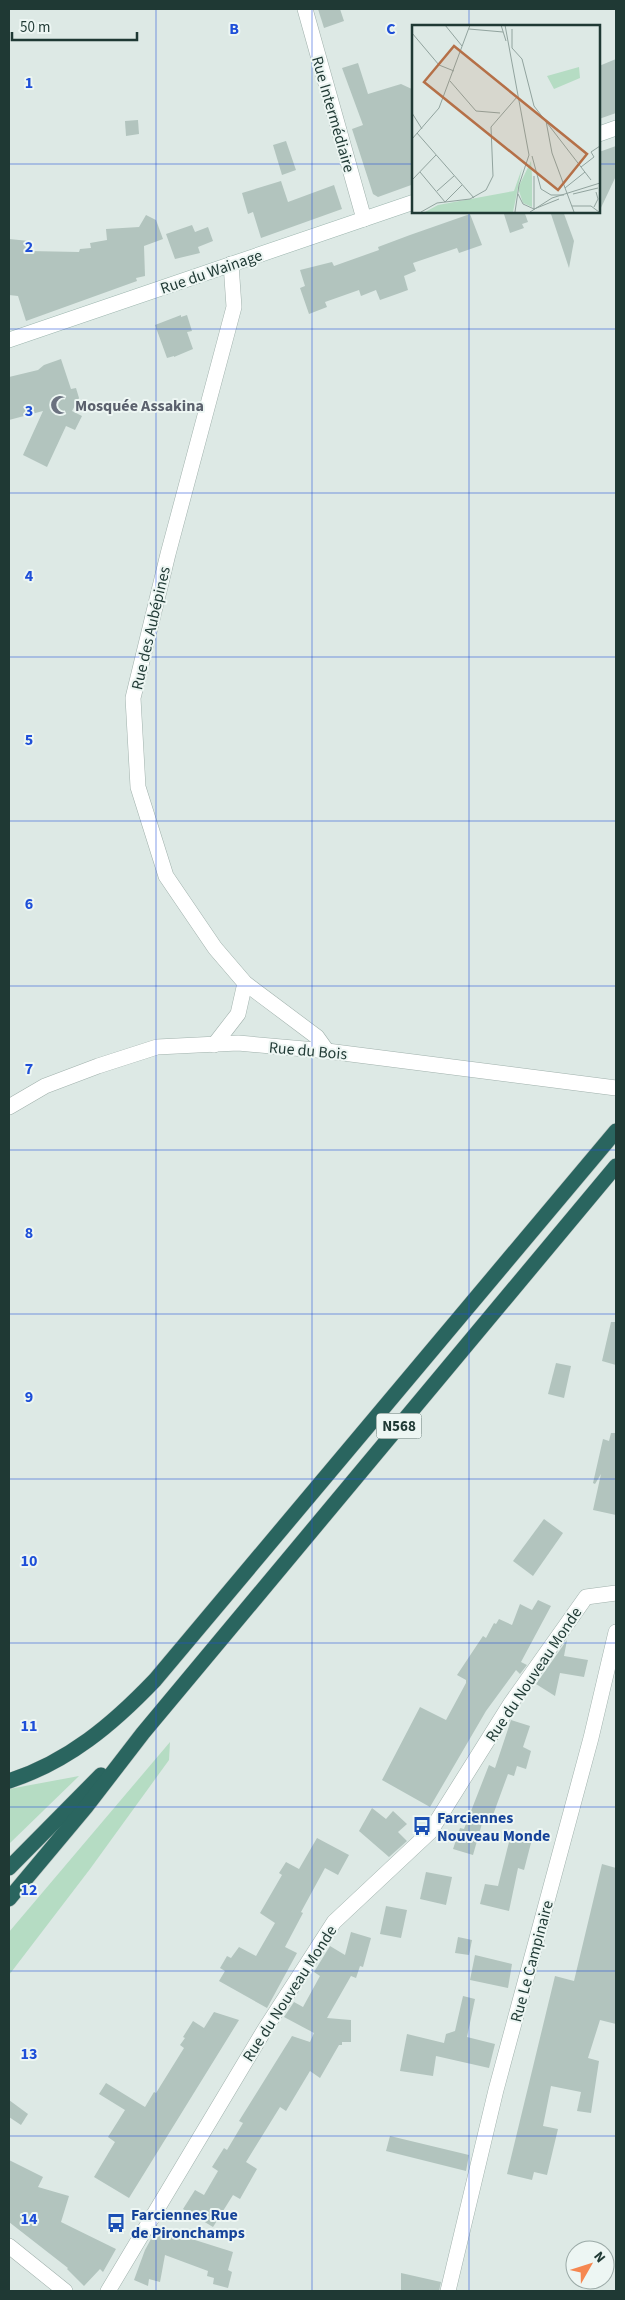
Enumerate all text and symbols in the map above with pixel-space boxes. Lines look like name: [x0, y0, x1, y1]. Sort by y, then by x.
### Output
scale bar: [12, 10, 138, 42]
text: 50 m: [20, 17, 50, 38]
text: B: [229, 18, 239, 40]
text: C: [386, 18, 396, 40]
inset map: [412, 25, 600, 212]
street label: Rue Intermédiaire: [306, 54, 360, 175]
text: 1: [25, 72, 33, 94]
text: 2: [25, 236, 33, 258]
street label: Rue du Wainage: [157, 244, 265, 300]
mosque icon: Mosquée Assakina: [49, 394, 71, 416]
place label: Mosquée Assakina: [75, 395, 204, 417]
text: 3: [25, 400, 33, 422]
street label: Rue des Aubépines: [126, 564, 176, 692]
text: 4: [25, 565, 34, 587]
text: 5: [25, 729, 33, 751]
text: 6: [25, 893, 33, 915]
street label: Rue du Bois: [268, 1037, 348, 1065]
text: 7: [25, 1058, 33, 1080]
text: 8: [25, 1222, 33, 1244]
text: 9: [25, 1386, 33, 1408]
road number: N568: [376, 1414, 422, 1438]
text: 10: [21, 1550, 37, 1572]
street label: Rue du Nouveau Monde: [480, 1603, 587, 1746]
text: 11: [21, 1715, 37, 1737]
place label: Farciennes Nouveau Monde: [437, 1807, 550, 1847]
bus stop icon: Farciennes Nouveau Monde: [411, 1815, 433, 1837]
text: 12: [21, 1879, 37, 1901]
street label: Rue Le Campinaire: [505, 1898, 559, 2024]
street label: Rue du Nouveau Monde: [237, 1921, 342, 2066]
text: 13: [21, 2043, 37, 2065]
place label: Farciennes Rue de Pironchamps: [131, 2204, 245, 2244]
text: 14: [21, 2208, 38, 2230]
bus stop icon: Farciennes Rue de Pironchamps: [105, 2212, 127, 2234]
north arrow: [565, 2240, 615, 2290]
text: N: [589, 2248, 610, 2267]

